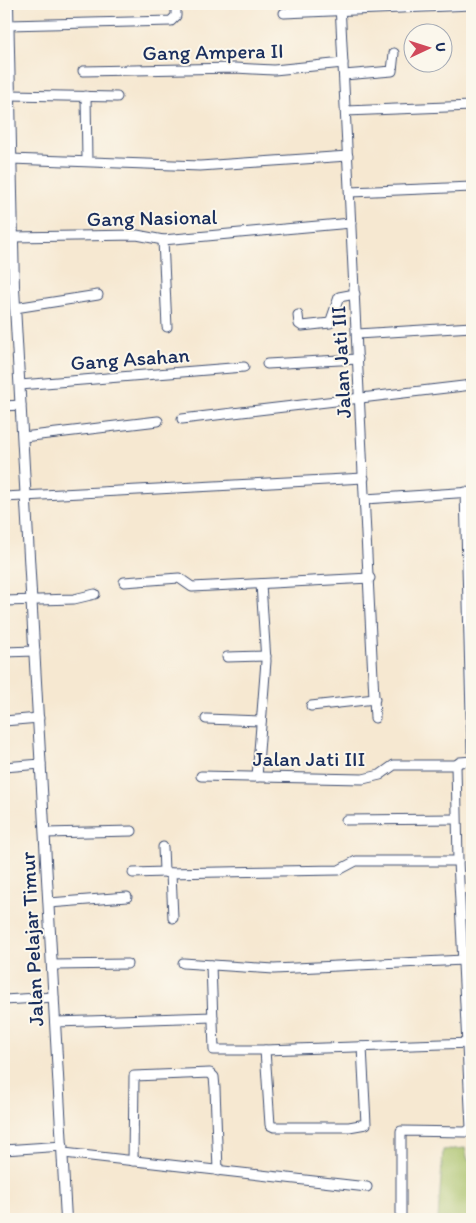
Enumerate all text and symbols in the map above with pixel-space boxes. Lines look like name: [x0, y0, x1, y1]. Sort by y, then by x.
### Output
north arrow: [404, 22, 454, 72]
street label: Gang Ampera II: [142, 38, 284, 65]
text: U: [432, 42, 449, 52]
street label: Gang Nasional: [86, 204, 218, 231]
street label: Jalan Jati III: [325, 305, 356, 419]
street label: Gang Asahan: [70, 342, 190, 375]
street label: Jalan Jati III: [253, 746, 365, 771]
street label: Jalan Pelajar Timur: [14, 850, 49, 1027]

